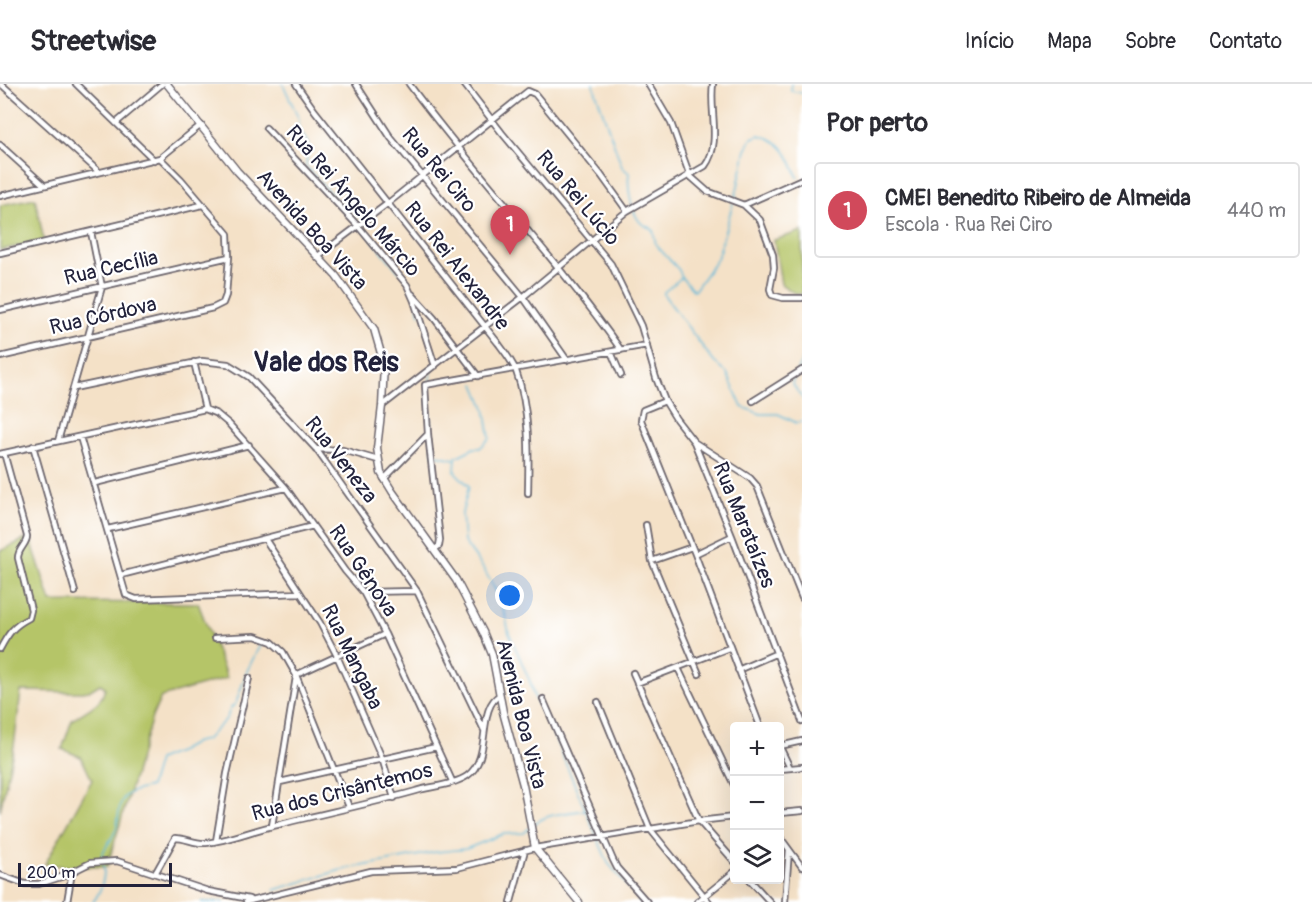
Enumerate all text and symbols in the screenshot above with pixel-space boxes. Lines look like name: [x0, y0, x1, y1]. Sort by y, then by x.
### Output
text: Streetwise: [30, 24, 156, 59]
text: Início: [965, 28, 1014, 55]
text: Mapa: [1047, 28, 1092, 55]
text: Sobre: [1125, 28, 1176, 55]
text: Contato: [1209, 28, 1282, 55]
text: Por perto: [826, 107, 928, 139]
street label: Rua Rei Ângelo Márcio: [280, 120, 426, 282]
street label: Rua Rei Ciro: [396, 122, 482, 218]
street label: Rua Rei Lúcio: [530, 145, 626, 251]
street label: Avenida Boa Vista: [251, 164, 373, 296]
text: CMEI Benedito Ribeiro de Almeida: [885, 184, 1191, 212]
street label: Rua Rei Alexandre: [398, 196, 516, 336]
text: 1: [844, 198, 851, 223]
text: 440 m: [1227, 198, 1286, 223]
pin: 1: [490, 206, 530, 255]
text: Escola · Rua Rei Ciro: [885, 212, 1052, 237]
street label: Rua Cecília: [61, 244, 161, 292]
street label: Rua Córdova: [47, 291, 159, 341]
district label: Vale dos Reis: [253, 346, 400, 379]
street label: Rua Veneza: [299, 411, 383, 509]
street label: Rua Marataízes: [707, 458, 782, 592]
street label: Rua Gênova: [322, 520, 404, 622]
your location: [495, 581, 524, 610]
street label: Rua Mangaba: [315, 600, 389, 714]
street label: Avenida Boa Vista: [489, 636, 553, 792]
map controls: [730, 722, 784, 884]
button: +: [730, 722, 784, 776]
street label: Rua dos Crisântemos: [249, 756, 436, 827]
button: −: [730, 776, 784, 830]
button: layers: [730, 830, 784, 884]
scale bar: [18, 860, 172, 888]
text: 200 m: [27, 863, 75, 883]

